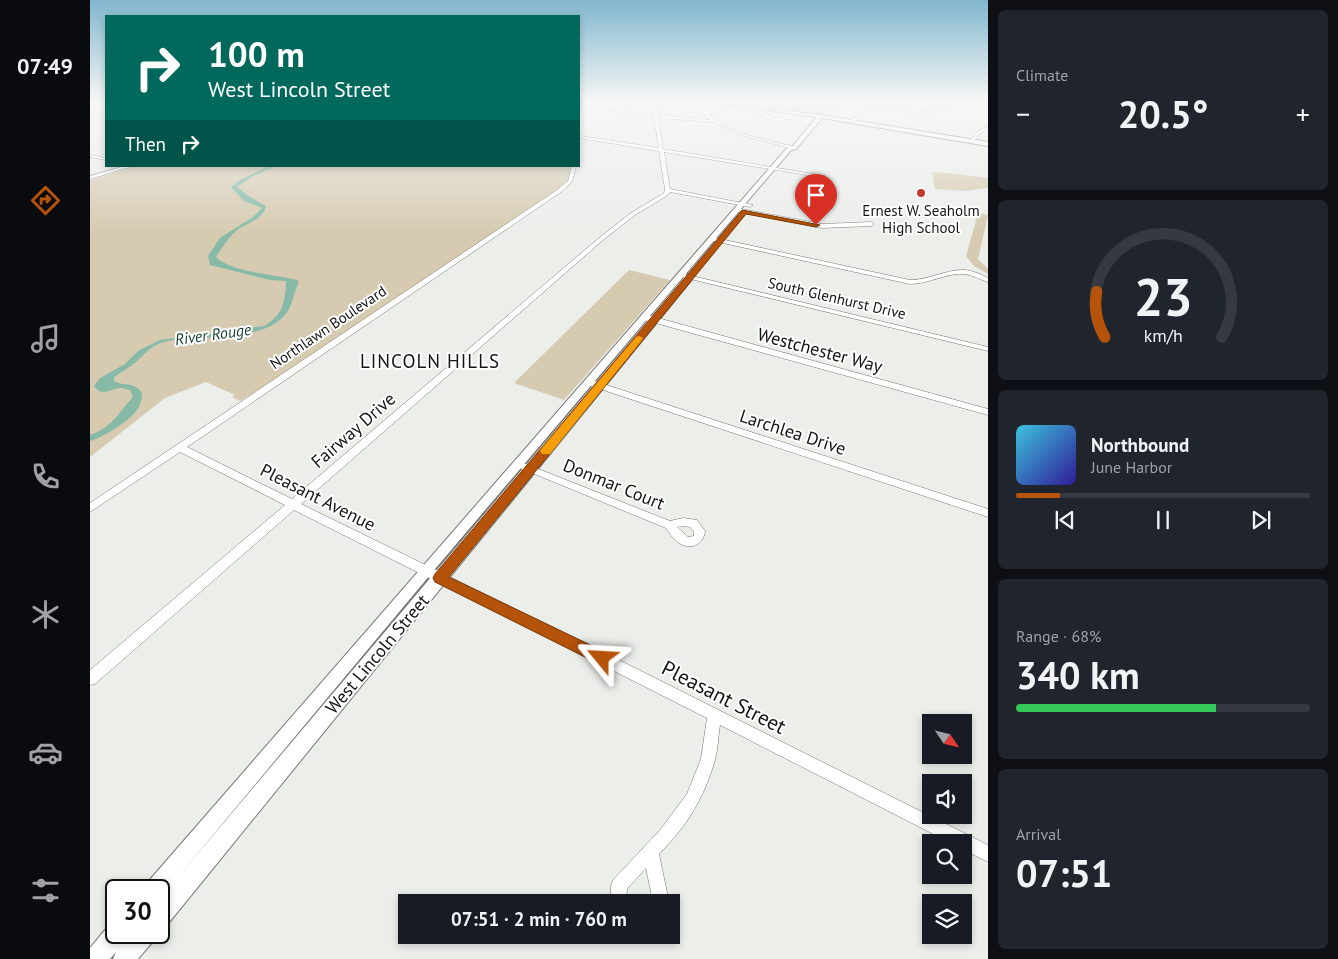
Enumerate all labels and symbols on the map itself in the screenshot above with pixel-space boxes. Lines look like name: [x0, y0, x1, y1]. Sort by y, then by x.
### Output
pin: [795, 174, 837, 225]
marker: Ernest W. Seaholm High School: [915, 187, 927, 199]
place label: Ernest W. Seaholm High School: [862, 201, 980, 237]
street label: South Glenhurst Drive: [766, 273, 908, 323]
street label: Northlawn Boulevard: [266, 281, 390, 373]
water label: River Rouge: [174, 319, 253, 349]
street label: Westchester Way: [755, 322, 886, 378]
district label: LINCOLN HILLS: [360, 349, 500, 373]
street label: Fairway Drive: [306, 387, 400, 473]
street label: Larchlea Drive: [737, 404, 849, 460]
street label: Donmar Court: [560, 453, 668, 515]
street label: Pleasant Avenue: [257, 458, 379, 536]
street label: West Lincoln Street: [320, 590, 434, 718]
position arrow: [575, 631, 627, 683]
street label: Pleasant Street: [657, 654, 791, 740]
north arrow: [922, 714, 972, 764]
speed limit sign: 30: [105, 879, 170, 944]

